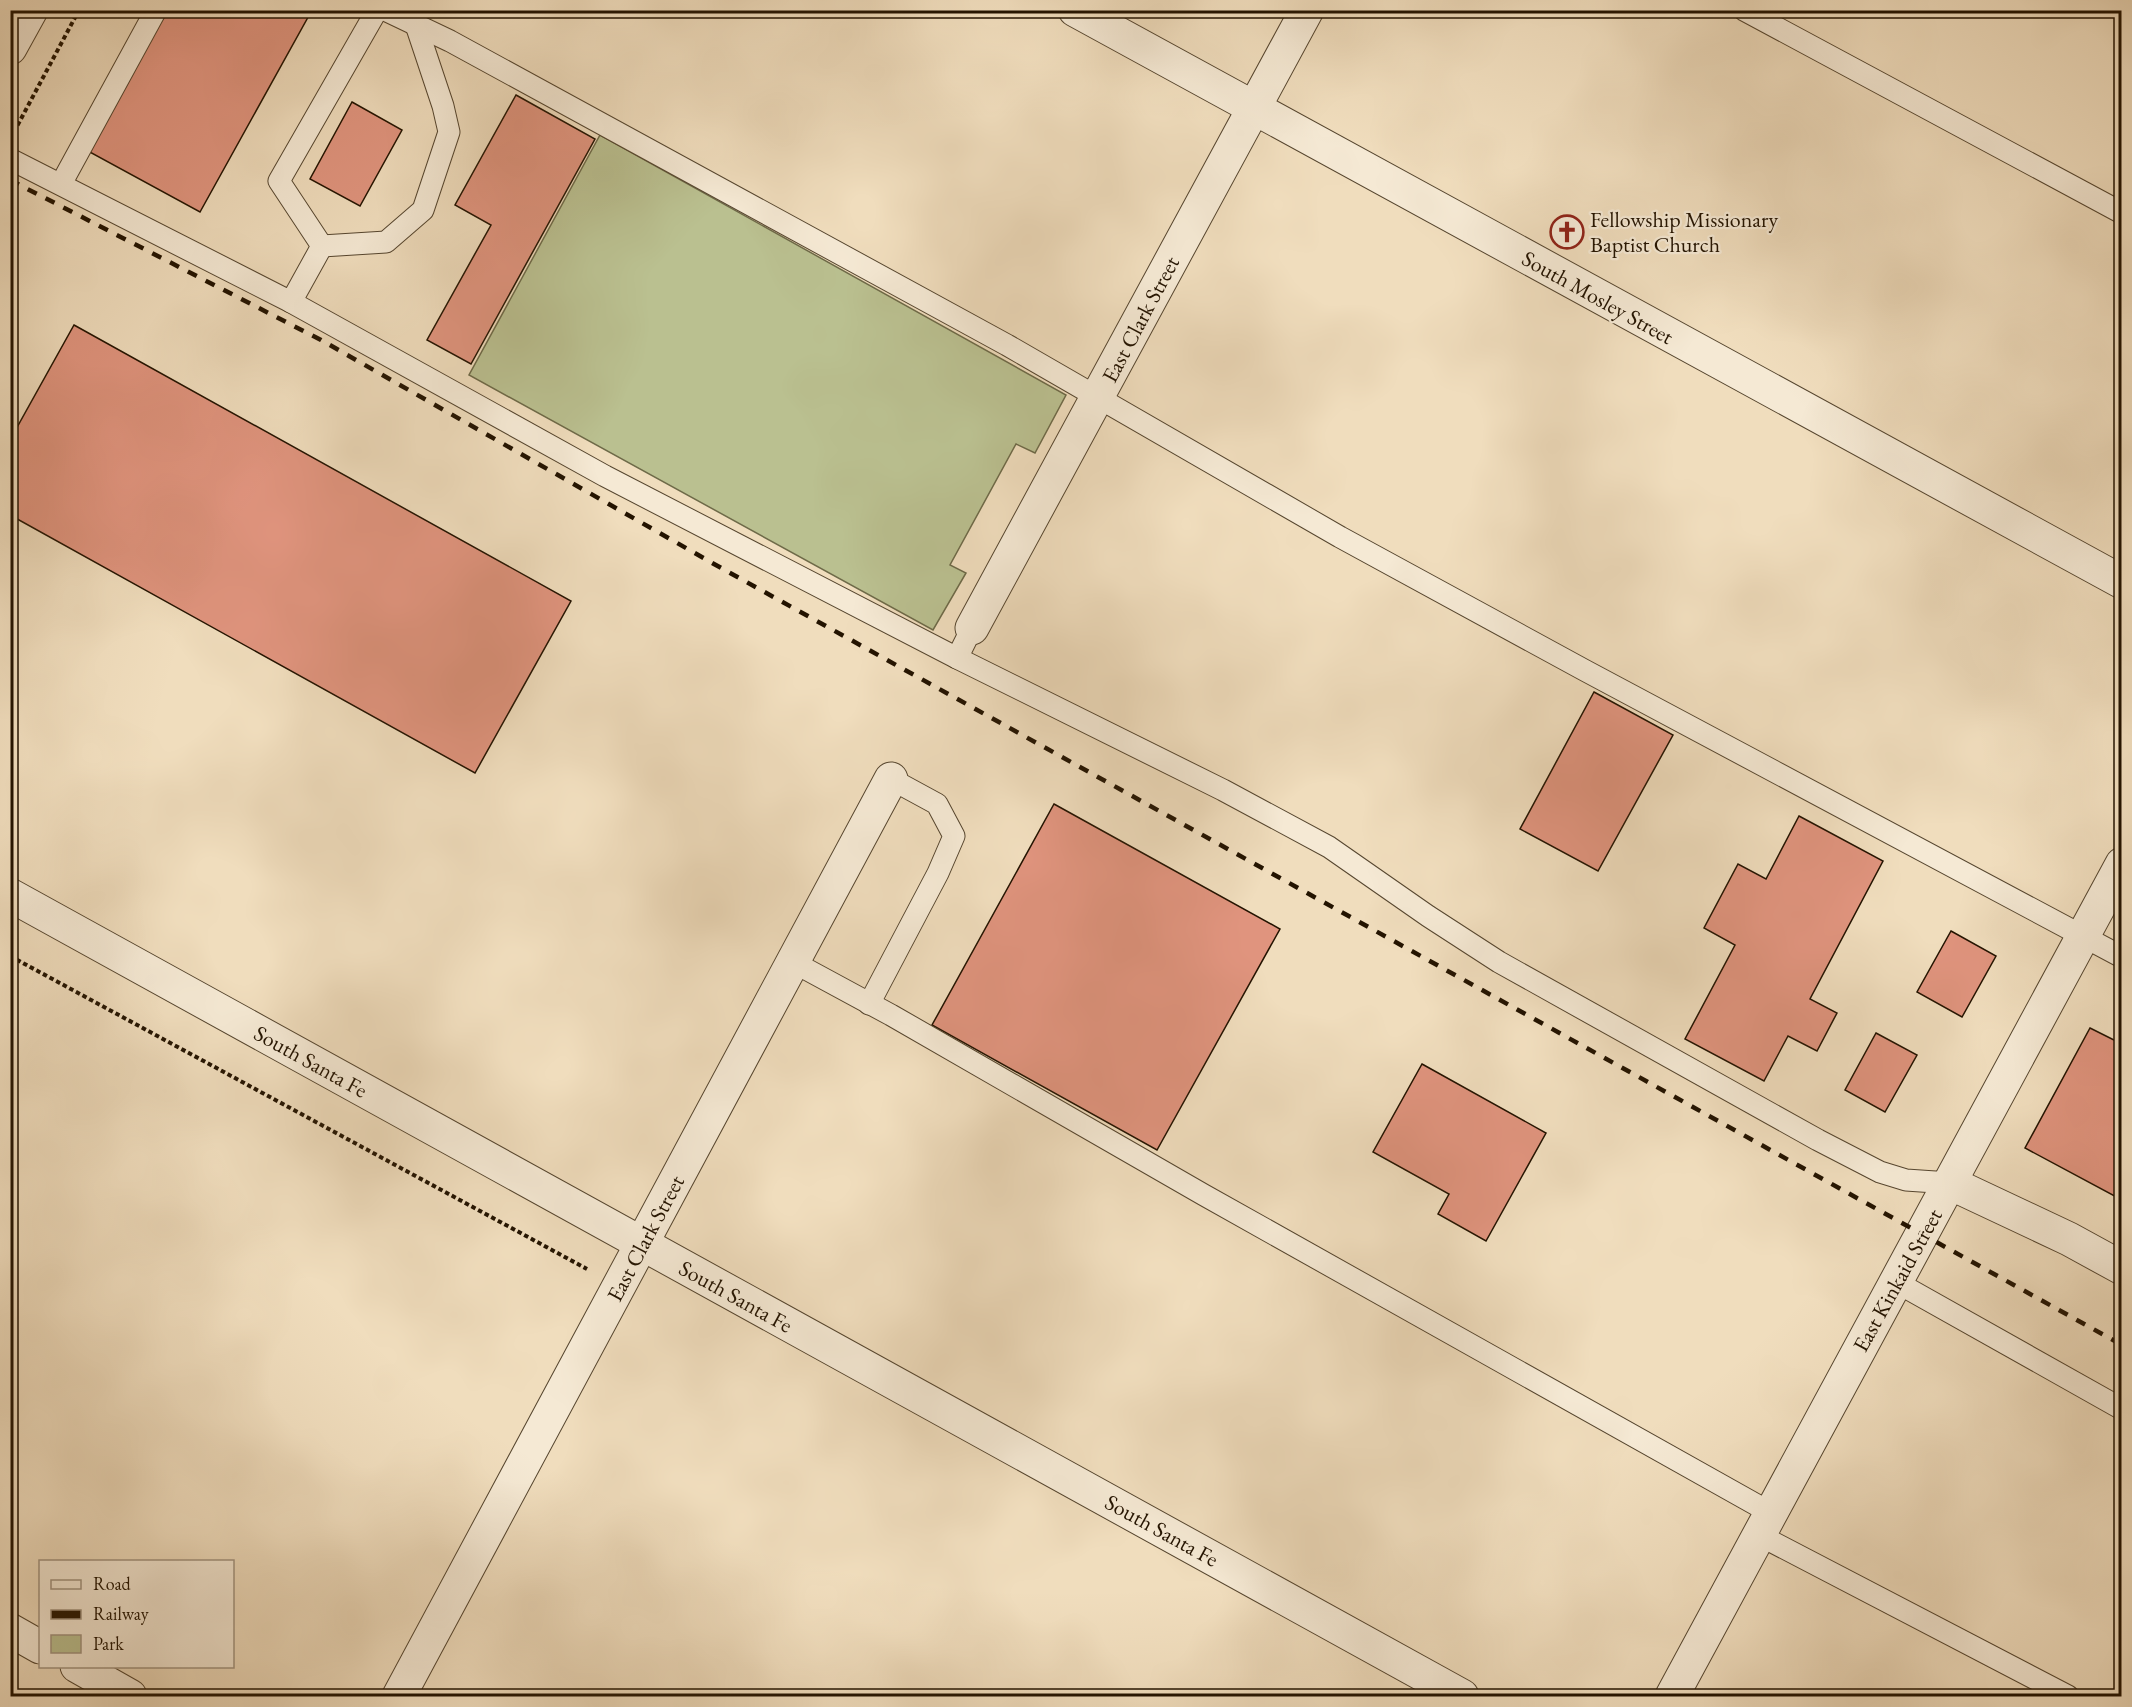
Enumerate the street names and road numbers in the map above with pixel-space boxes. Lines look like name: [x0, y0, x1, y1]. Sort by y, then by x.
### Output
street label: South Mosley Street: [1517, 244, 1679, 351]
street label: East Clark Street: [1095, 251, 1186, 387]
street label: South Santa Fe: [249, 1018, 373, 1105]
street label: East Clark Street: [600, 1170, 691, 1306]
street label: East Kinkaid Street: [1846, 1203, 1949, 1357]
street label: South Santa Fe: [674, 1253, 798, 1340]
street label: South Santa Fe: [1100, 1487, 1224, 1574]

